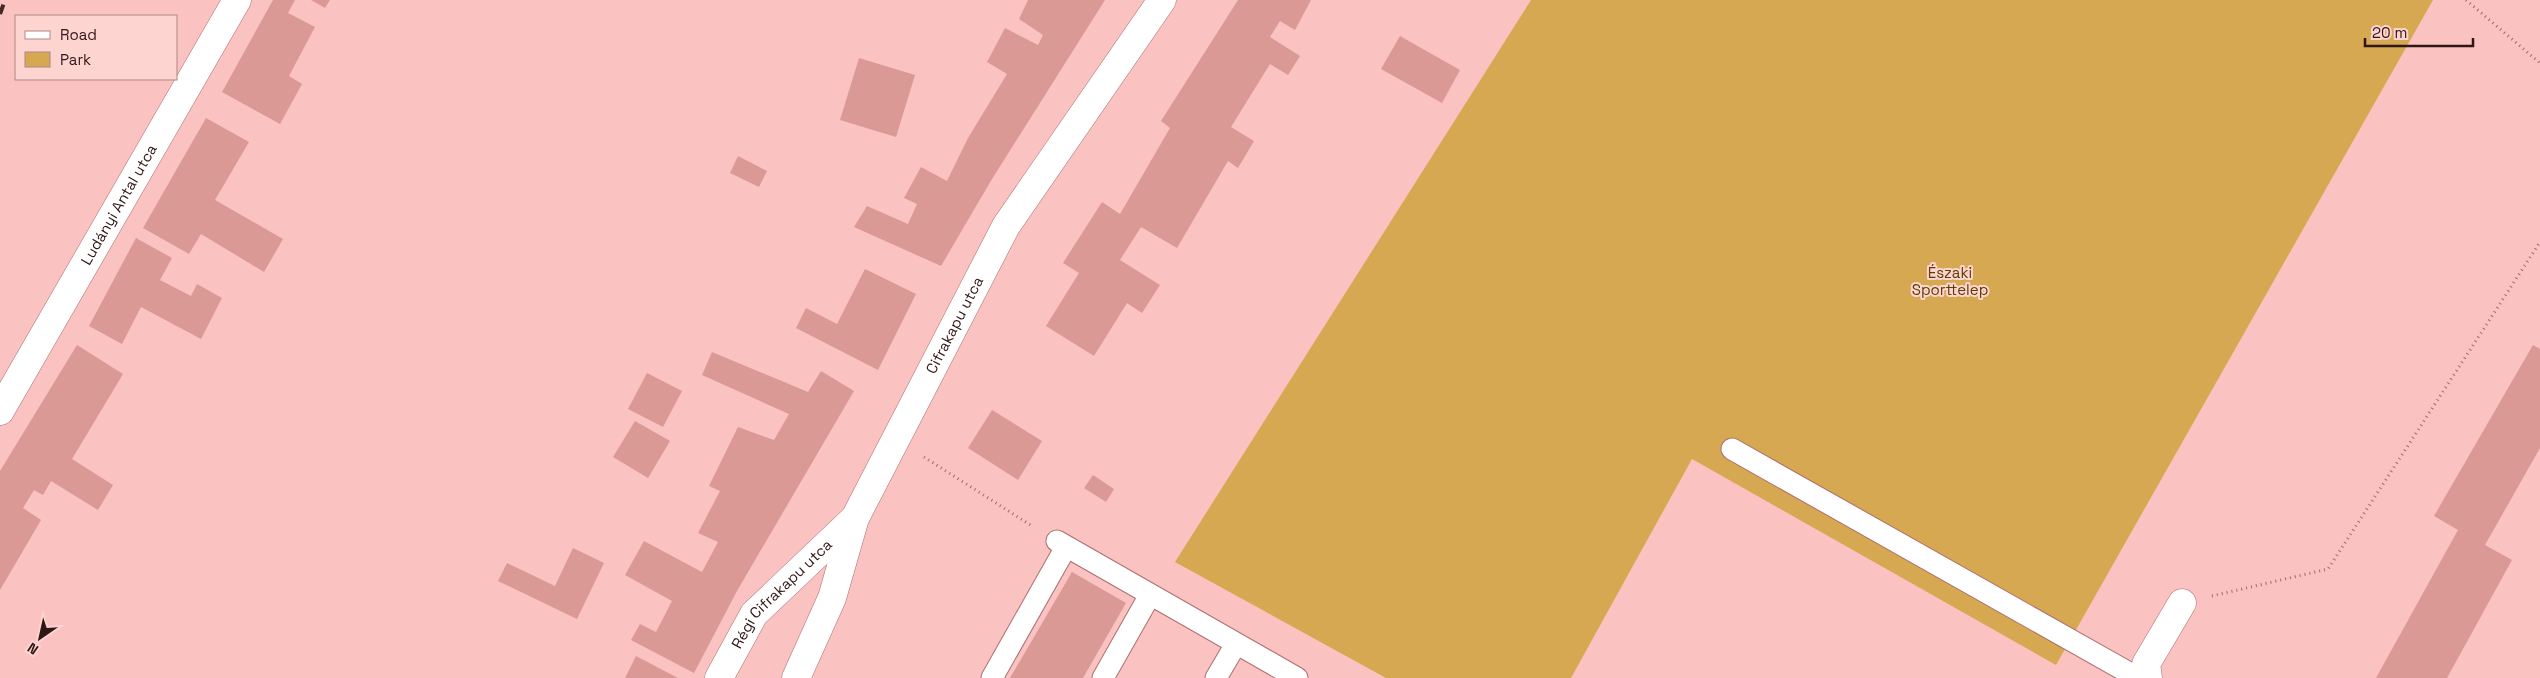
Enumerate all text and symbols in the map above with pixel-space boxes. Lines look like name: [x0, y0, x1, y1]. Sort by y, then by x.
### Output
legend: [15, 15, 178, 80]
scale bar: [2365, 15, 2472, 47]
text: 20 m: [2372, 23, 2407, 42]
text: Road: [60, 25, 97, 44]
text: Park: [60, 50, 91, 69]
street label: Ludányi Antal utca: [76, 141, 161, 268]
park label: Északi Sporttelep: [1912, 263, 1988, 299]
street label: Cifrakapu utca: [921, 273, 987, 377]
street label: Régi Cifrakapu utca: [727, 535, 836, 652]
north arrow: [15, 613, 65, 663]
text: N: [24, 639, 42, 659]

